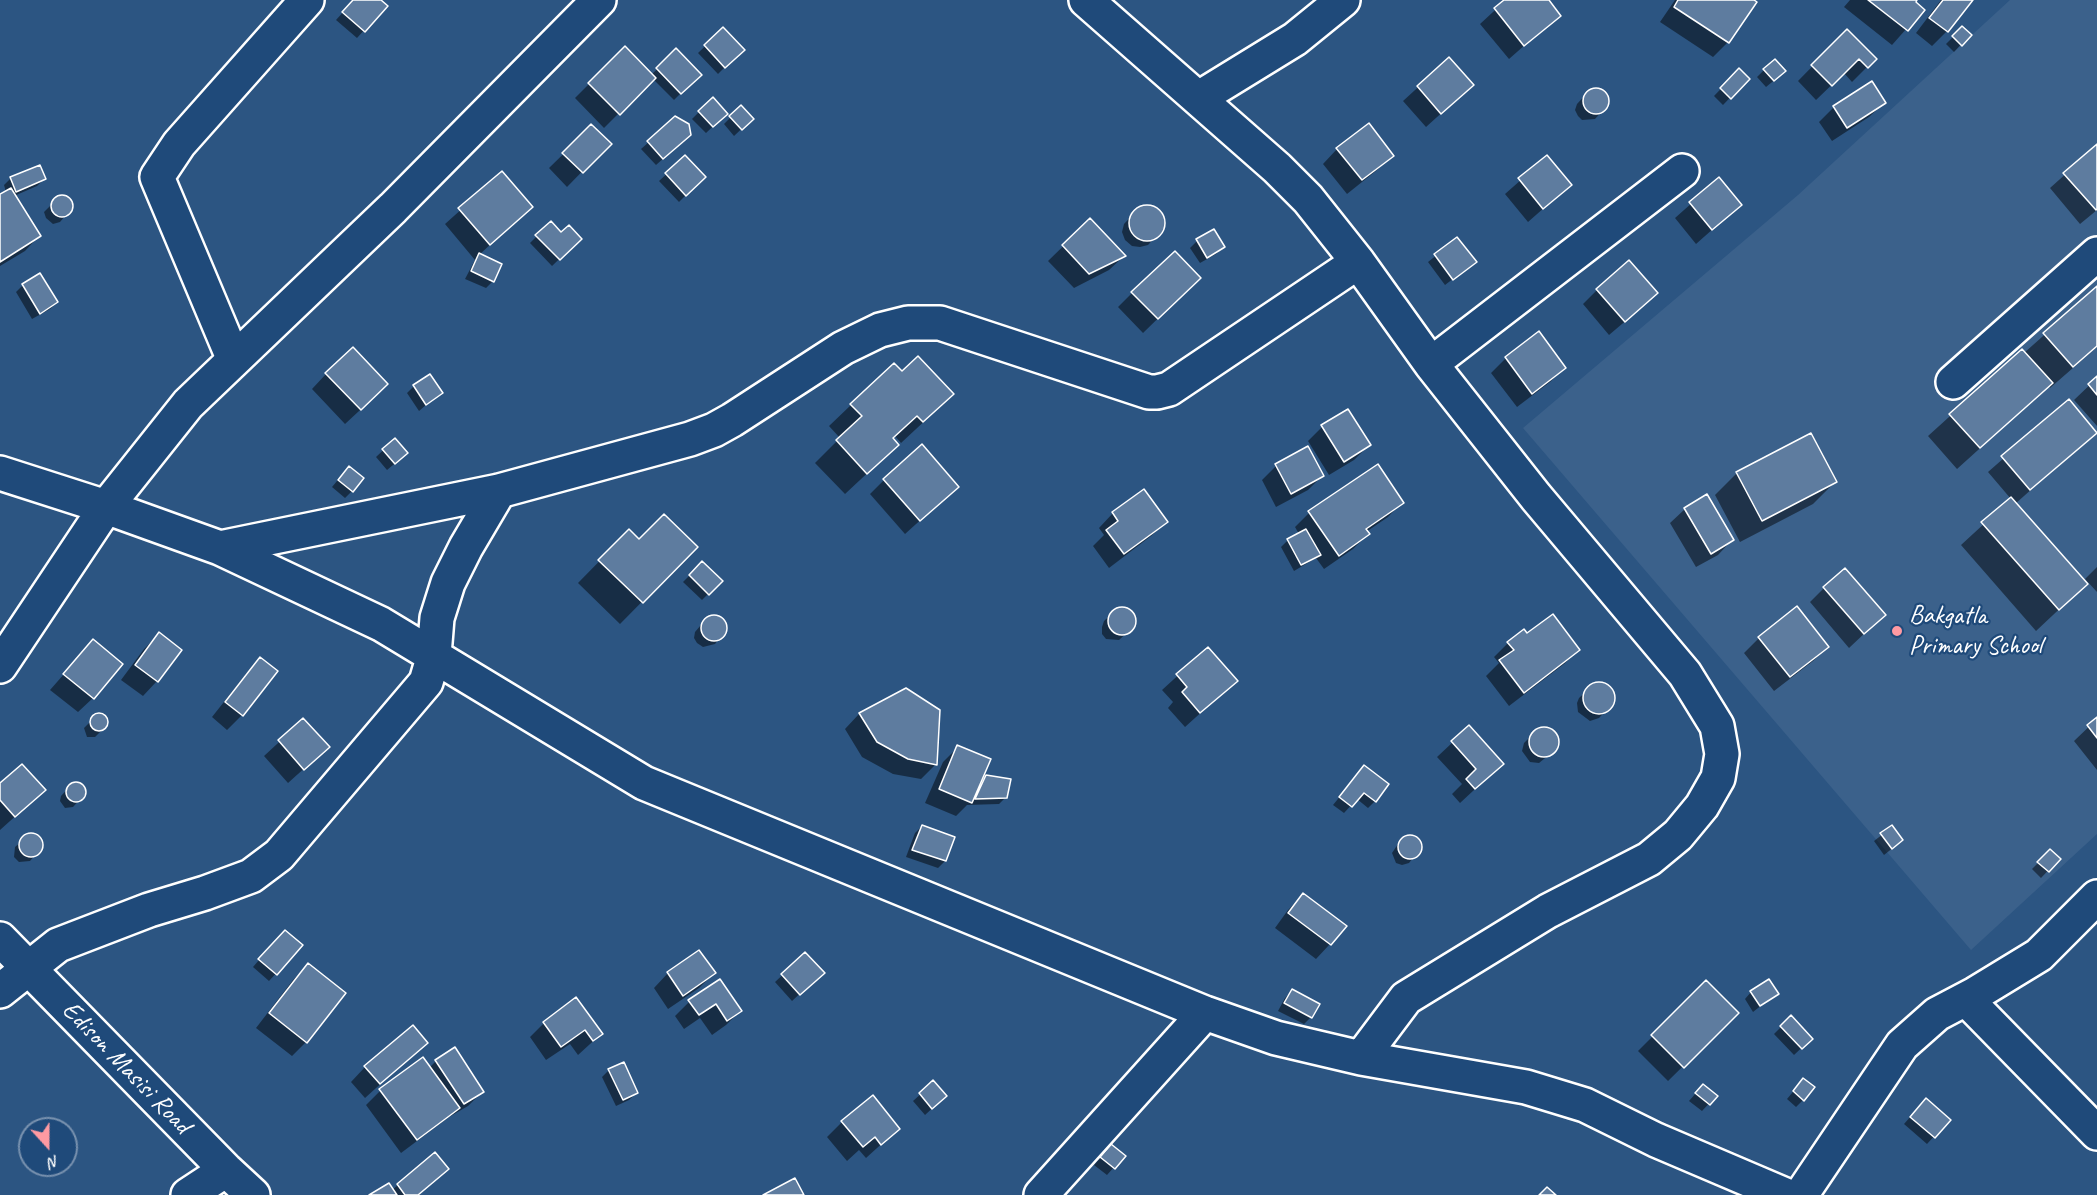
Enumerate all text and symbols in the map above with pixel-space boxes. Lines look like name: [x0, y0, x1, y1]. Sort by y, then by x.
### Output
place label: Bakgatla Primary School: [1909, 600, 2042, 662]
marker: Bakgatla Primary School: [1890, 624, 1904, 638]
street label: Edison Masisi Road: [55, 995, 197, 1141]
north arrow: [18, 1117, 78, 1177]
text: N: [46, 1151, 62, 1173]

